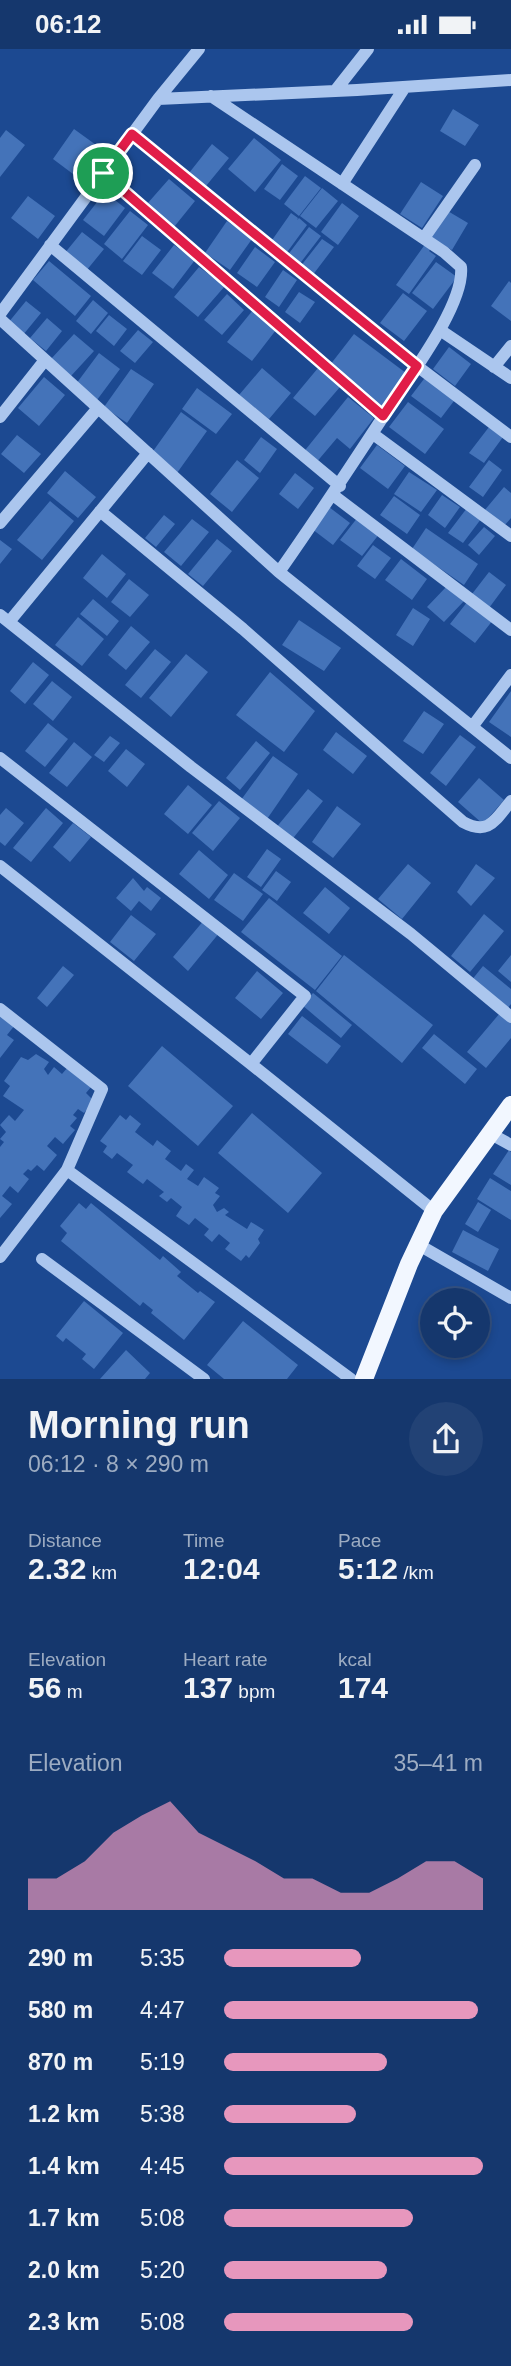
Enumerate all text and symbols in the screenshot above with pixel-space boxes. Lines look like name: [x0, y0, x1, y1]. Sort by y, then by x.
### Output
text: 06:12: [35, 9, 102, 39]
pin: [73, 143, 133, 203]
icon: arrive: [84, 154, 122, 192]
map controls: [420, 1288, 490, 1358]
button: locate: [420, 1288, 490, 1358]
button: share: [409, 1402, 483, 1476]
text: Morning run: [28, 1404, 250, 1446]
text: 06:12 · 8 × 290 m: [28, 1451, 209, 1477]
text: Distance: [28, 1530, 102, 1551]
text: Time: [183, 1530, 225, 1551]
text: Pace: [338, 1530, 381, 1551]
text: 2.32: [28, 1552, 86, 1585]
text: 12:04: [183, 1552, 260, 1585]
text: 5:12: [338, 1552, 398, 1585]
text: km: [86, 1562, 117, 1583]
text: /km: [398, 1562, 434, 1583]
text: Elevation: [28, 1649, 106, 1670]
text: Heart rate: [183, 1649, 267, 1670]
text: kcal: [338, 1649, 372, 1670]
text: 56: [28, 1671, 61, 1704]
text: 137: [183, 1671, 233, 1704]
text: 174: [338, 1671, 388, 1704]
text: m: [61, 1681, 82, 1702]
text: bpm: [233, 1681, 275, 1702]
text: Elevation: [28, 1750, 123, 1776]
text: 35–41 m: [393, 1750, 483, 1776]
text: 290 m: [28, 1945, 93, 1971]
text: 5:35: [140, 1945, 185, 1971]
text: 580 m: [28, 1997, 93, 2023]
text: 4:47: [140, 1997, 185, 2023]
text: 870 m: [28, 2049, 93, 2075]
text: 5:19: [140, 2049, 185, 2075]
text: 1.2 km: [28, 2101, 100, 2127]
text: 5:38: [140, 2101, 185, 2127]
text: 1.4 km: [28, 2153, 100, 2179]
text: 4:45: [140, 2153, 185, 2179]
text: 1.7 km: [28, 2205, 100, 2231]
text: 5:08: [140, 2205, 185, 2231]
text: 2.0 km: [28, 2257, 100, 2283]
text: 5:20: [140, 2257, 185, 2283]
text: 2.3 km: [28, 2309, 100, 2335]
text: 5:08: [140, 2309, 185, 2335]

